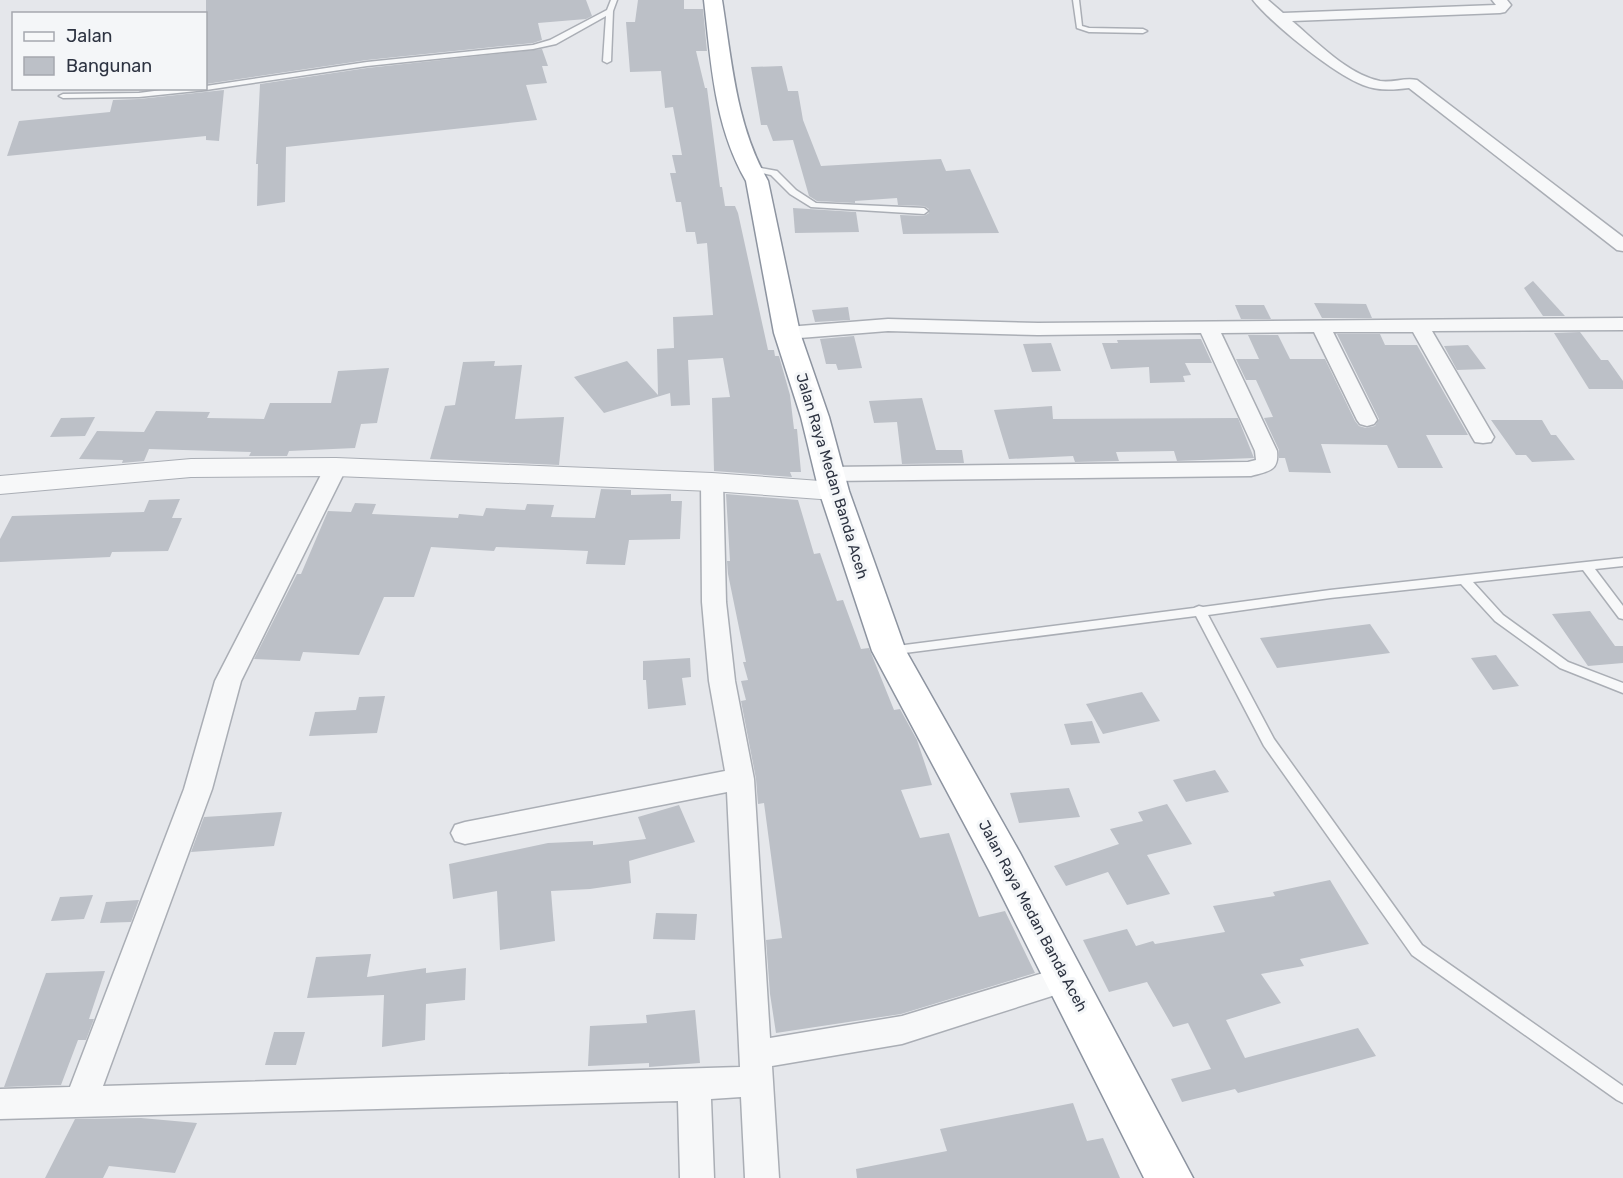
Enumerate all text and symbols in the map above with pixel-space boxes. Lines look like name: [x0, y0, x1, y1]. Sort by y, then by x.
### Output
legend: [12, 12, 207, 90]
text: Jalan: [66, 25, 113, 47]
text: Bangunan: [66, 55, 152, 77]
street label: Jalan Raya Medan Banda Aceh: [792, 371, 872, 581]
street label: Jalan Raya Medan Banda Aceh: [975, 817, 1091, 1015]

